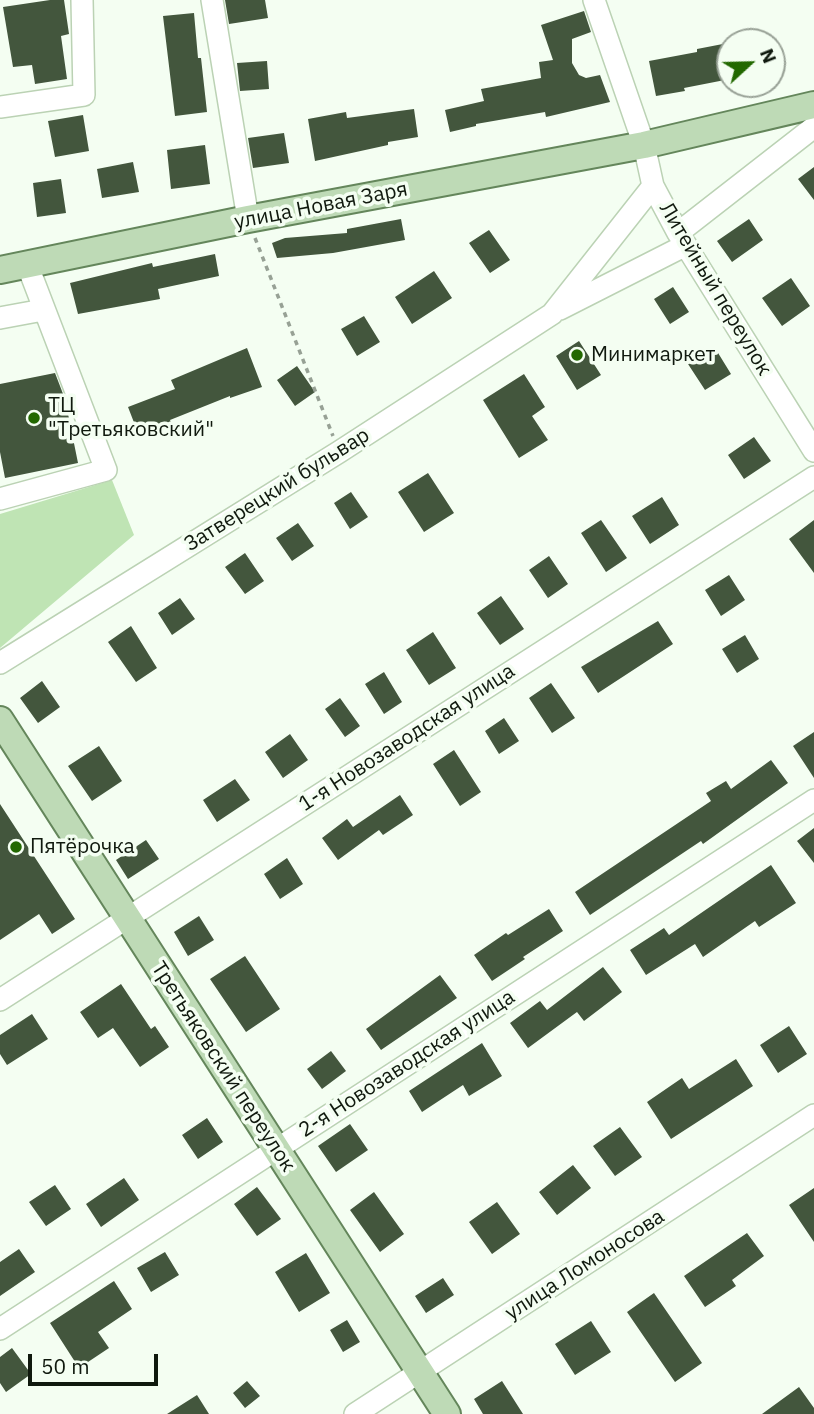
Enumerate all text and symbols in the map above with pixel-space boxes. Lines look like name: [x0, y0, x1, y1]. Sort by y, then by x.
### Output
north arrow: [716, 28, 786, 98]
text: N: [755, 45, 782, 67]
street label: улица Новая Заря: [232, 177, 410, 235]
street label: Литейный переулок: [653, 198, 777, 380]
place label: Минимаркет: [591, 342, 715, 368]
marker: Минимаркет: [569, 347, 585, 363]
place label: ТЦ "Третьяковский": [48, 393, 214, 443]
marker: ТЦ "Третьяковский": [26, 410, 42, 426]
street label: Затверецкий бульвар: [180, 423, 374, 557]
street label: 1-я Новозаводская улица: [294, 659, 520, 817]
place label: Пятёрочка: [30, 834, 135, 860]
marker: Пятёрочка: [8, 839, 24, 855]
street label: Третьяковский переулок: [146, 957, 300, 1177]
street label: 2-я Новозаводская улица: [294, 985, 520, 1143]
street label: улица Ломоносова: [501, 1204, 669, 1326]
scale bar: [32, 1340, 161, 1384]
text: 50 m: [41, 1352, 90, 1380]

